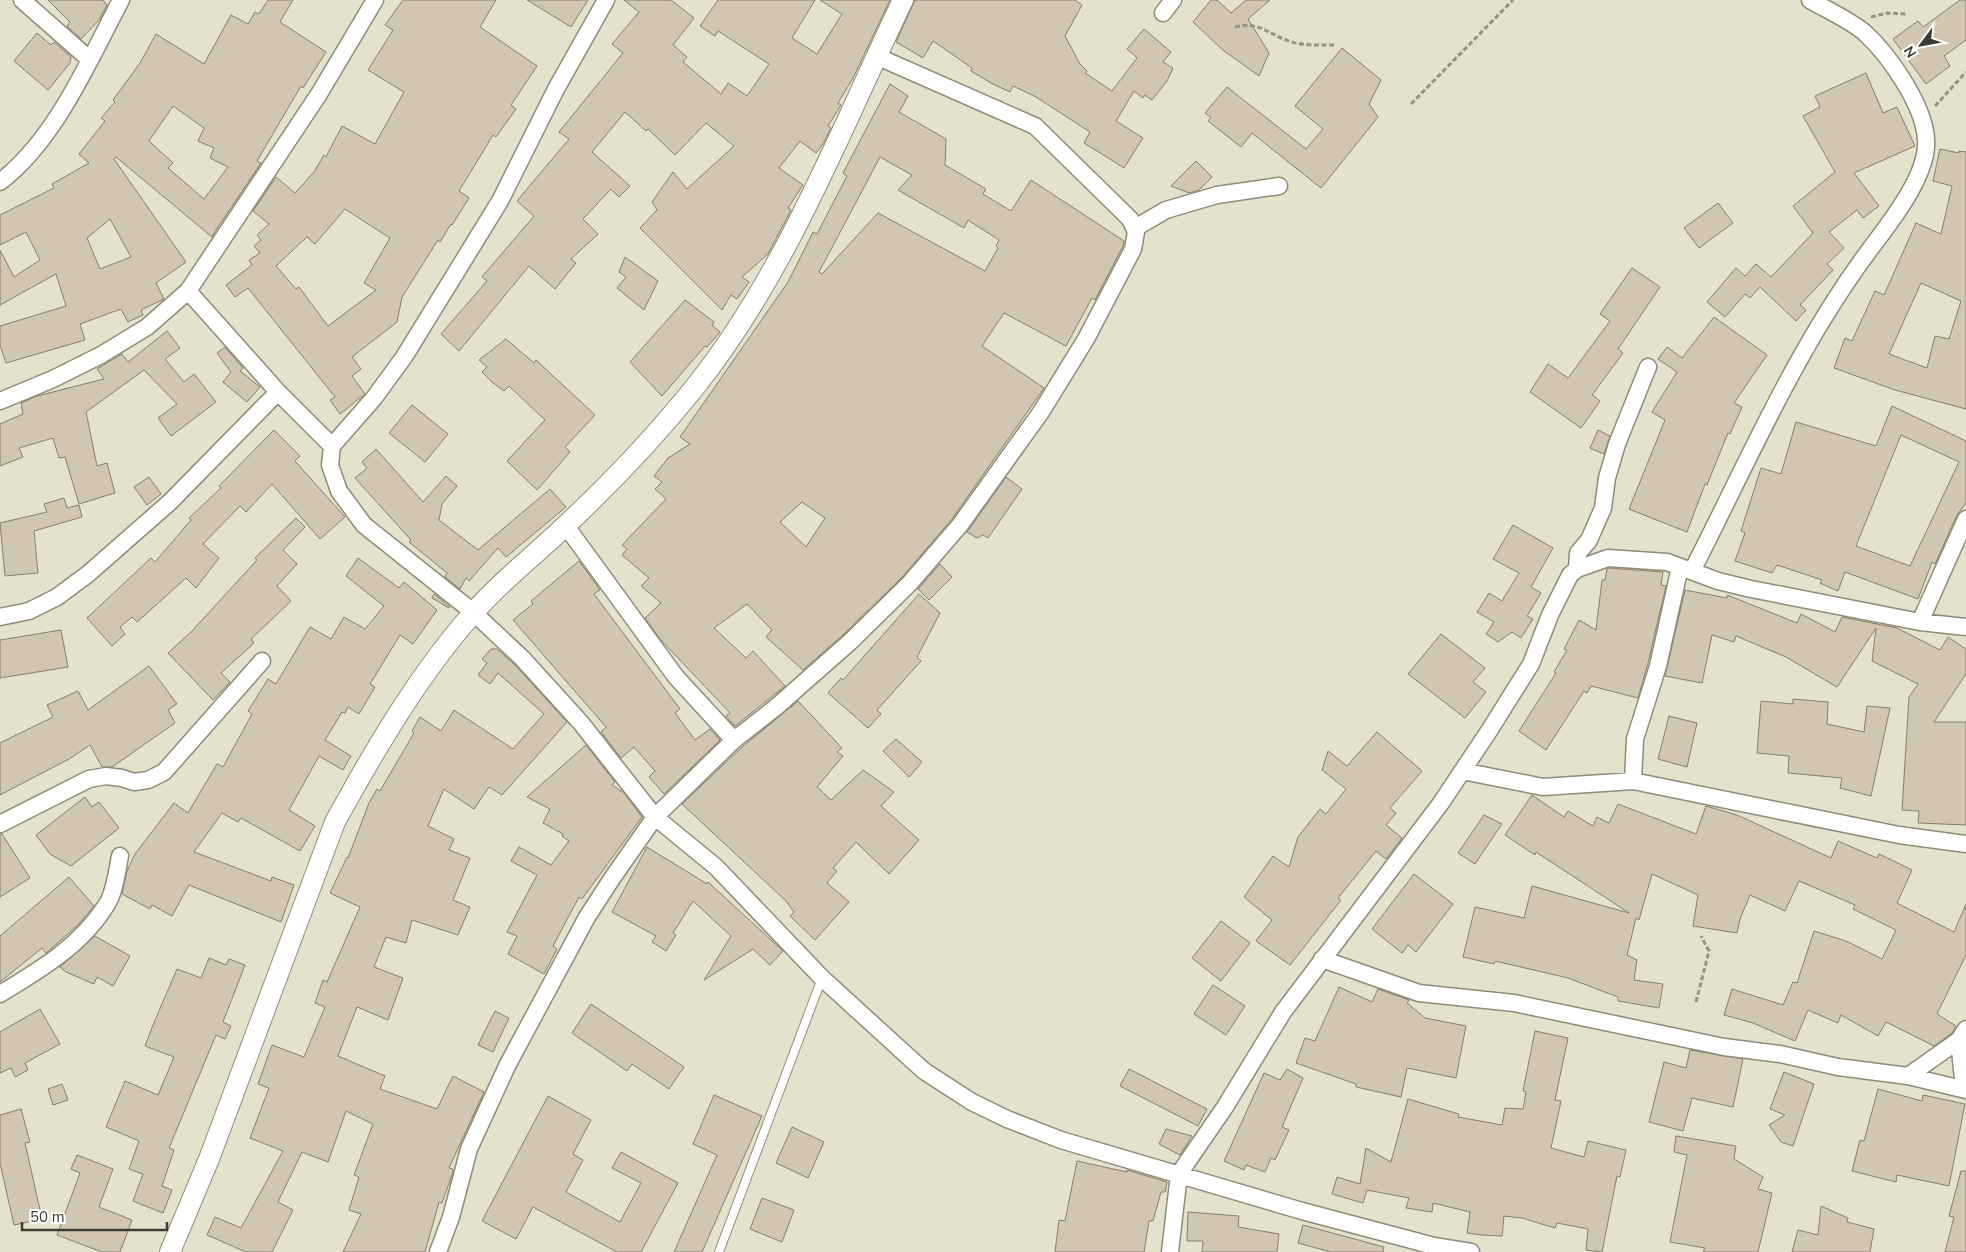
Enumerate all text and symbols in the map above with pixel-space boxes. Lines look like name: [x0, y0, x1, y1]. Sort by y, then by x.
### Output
north arrow: [1896, 20, 1946, 70]
text: N: [1900, 42, 1921, 61]
scale bar: [22, 1200, 168, 1232]
text: 50 m: [30, 1207, 65, 1227]

